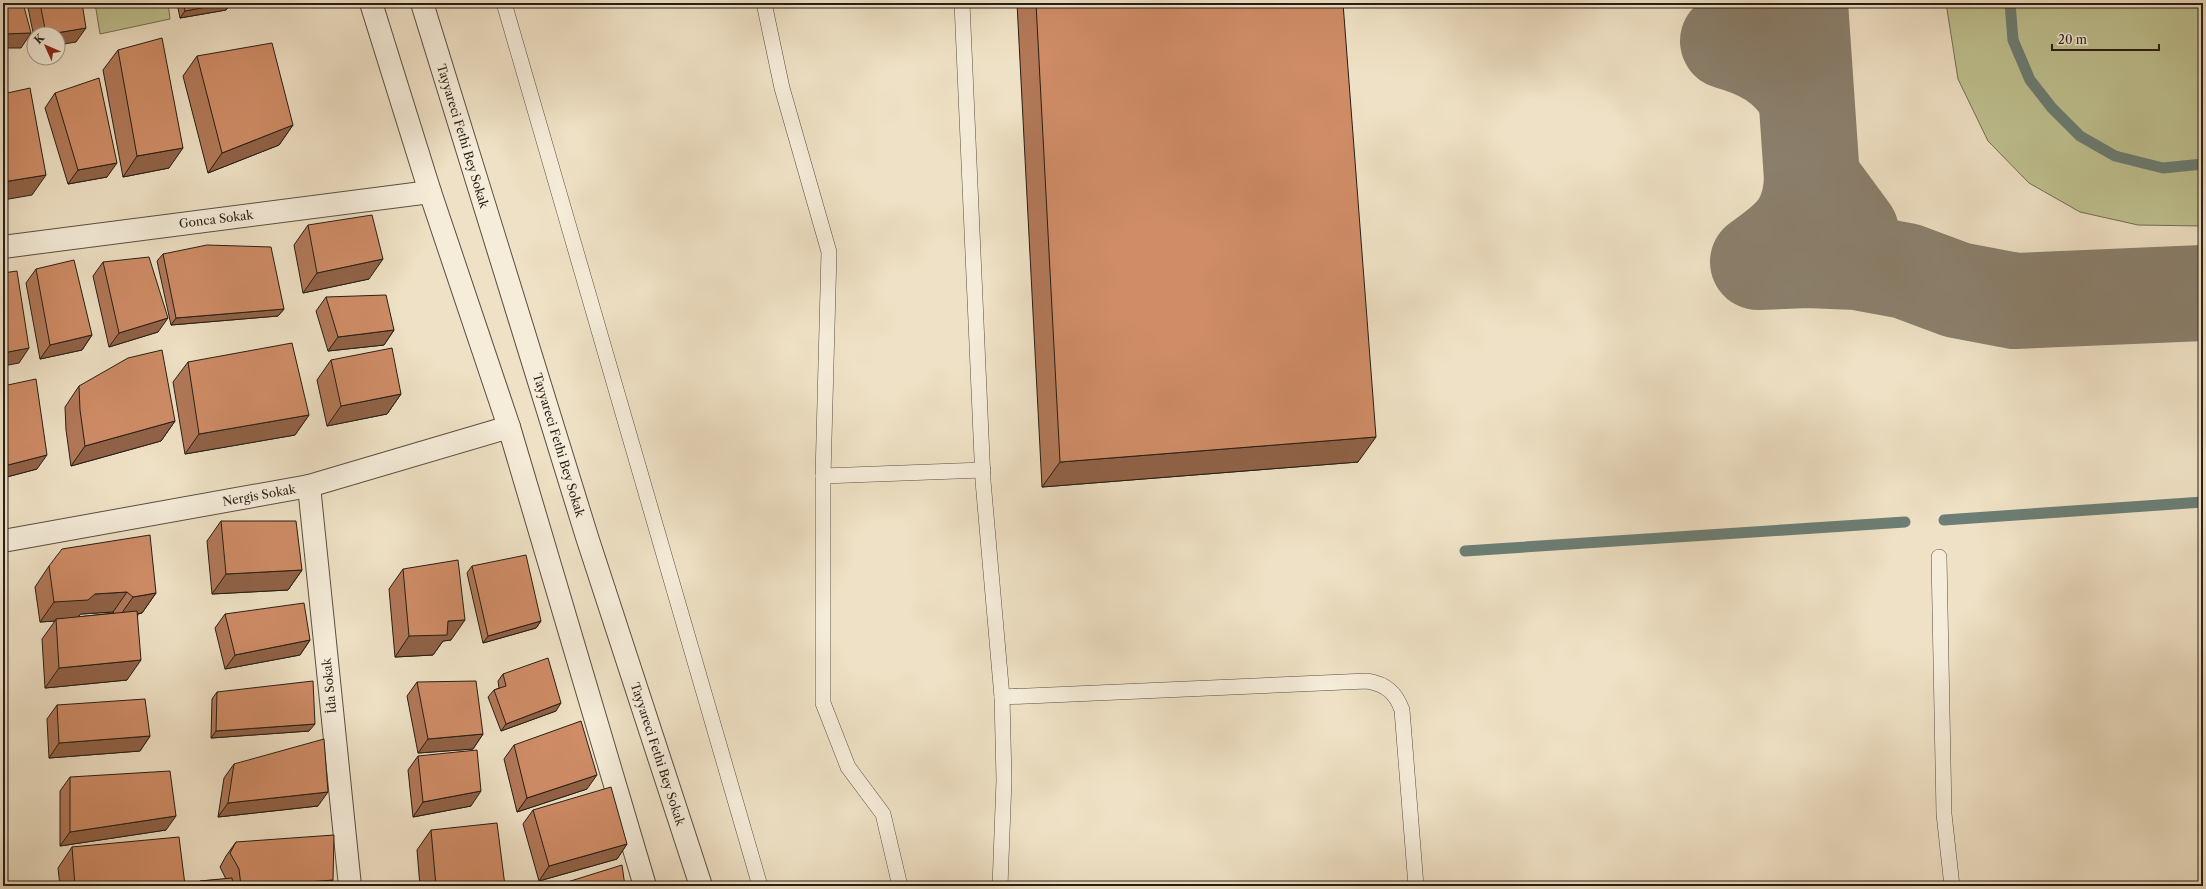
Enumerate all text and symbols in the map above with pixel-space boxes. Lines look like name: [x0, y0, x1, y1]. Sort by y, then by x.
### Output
north arrow: [26, 26, 66, 66]
scale bar: [2052, 26, 2159, 52]
text: K: [31, 30, 48, 47]
text: 20 m: [2058, 32, 2087, 47]
street label: Tayyareci Fethi Bey Sokak: [434, 62, 492, 211]
street label: Gonca Sokak: [178, 207, 255, 231]
street label: Tayyareci Fethi Bey Sokak: [530, 371, 588, 520]
street label: Nergis Sokak: [221, 481, 298, 509]
street label: İda Sokak: [318, 657, 339, 714]
street label: Tayyareci Fethi Bey Sokak: [628, 681, 689, 828]

